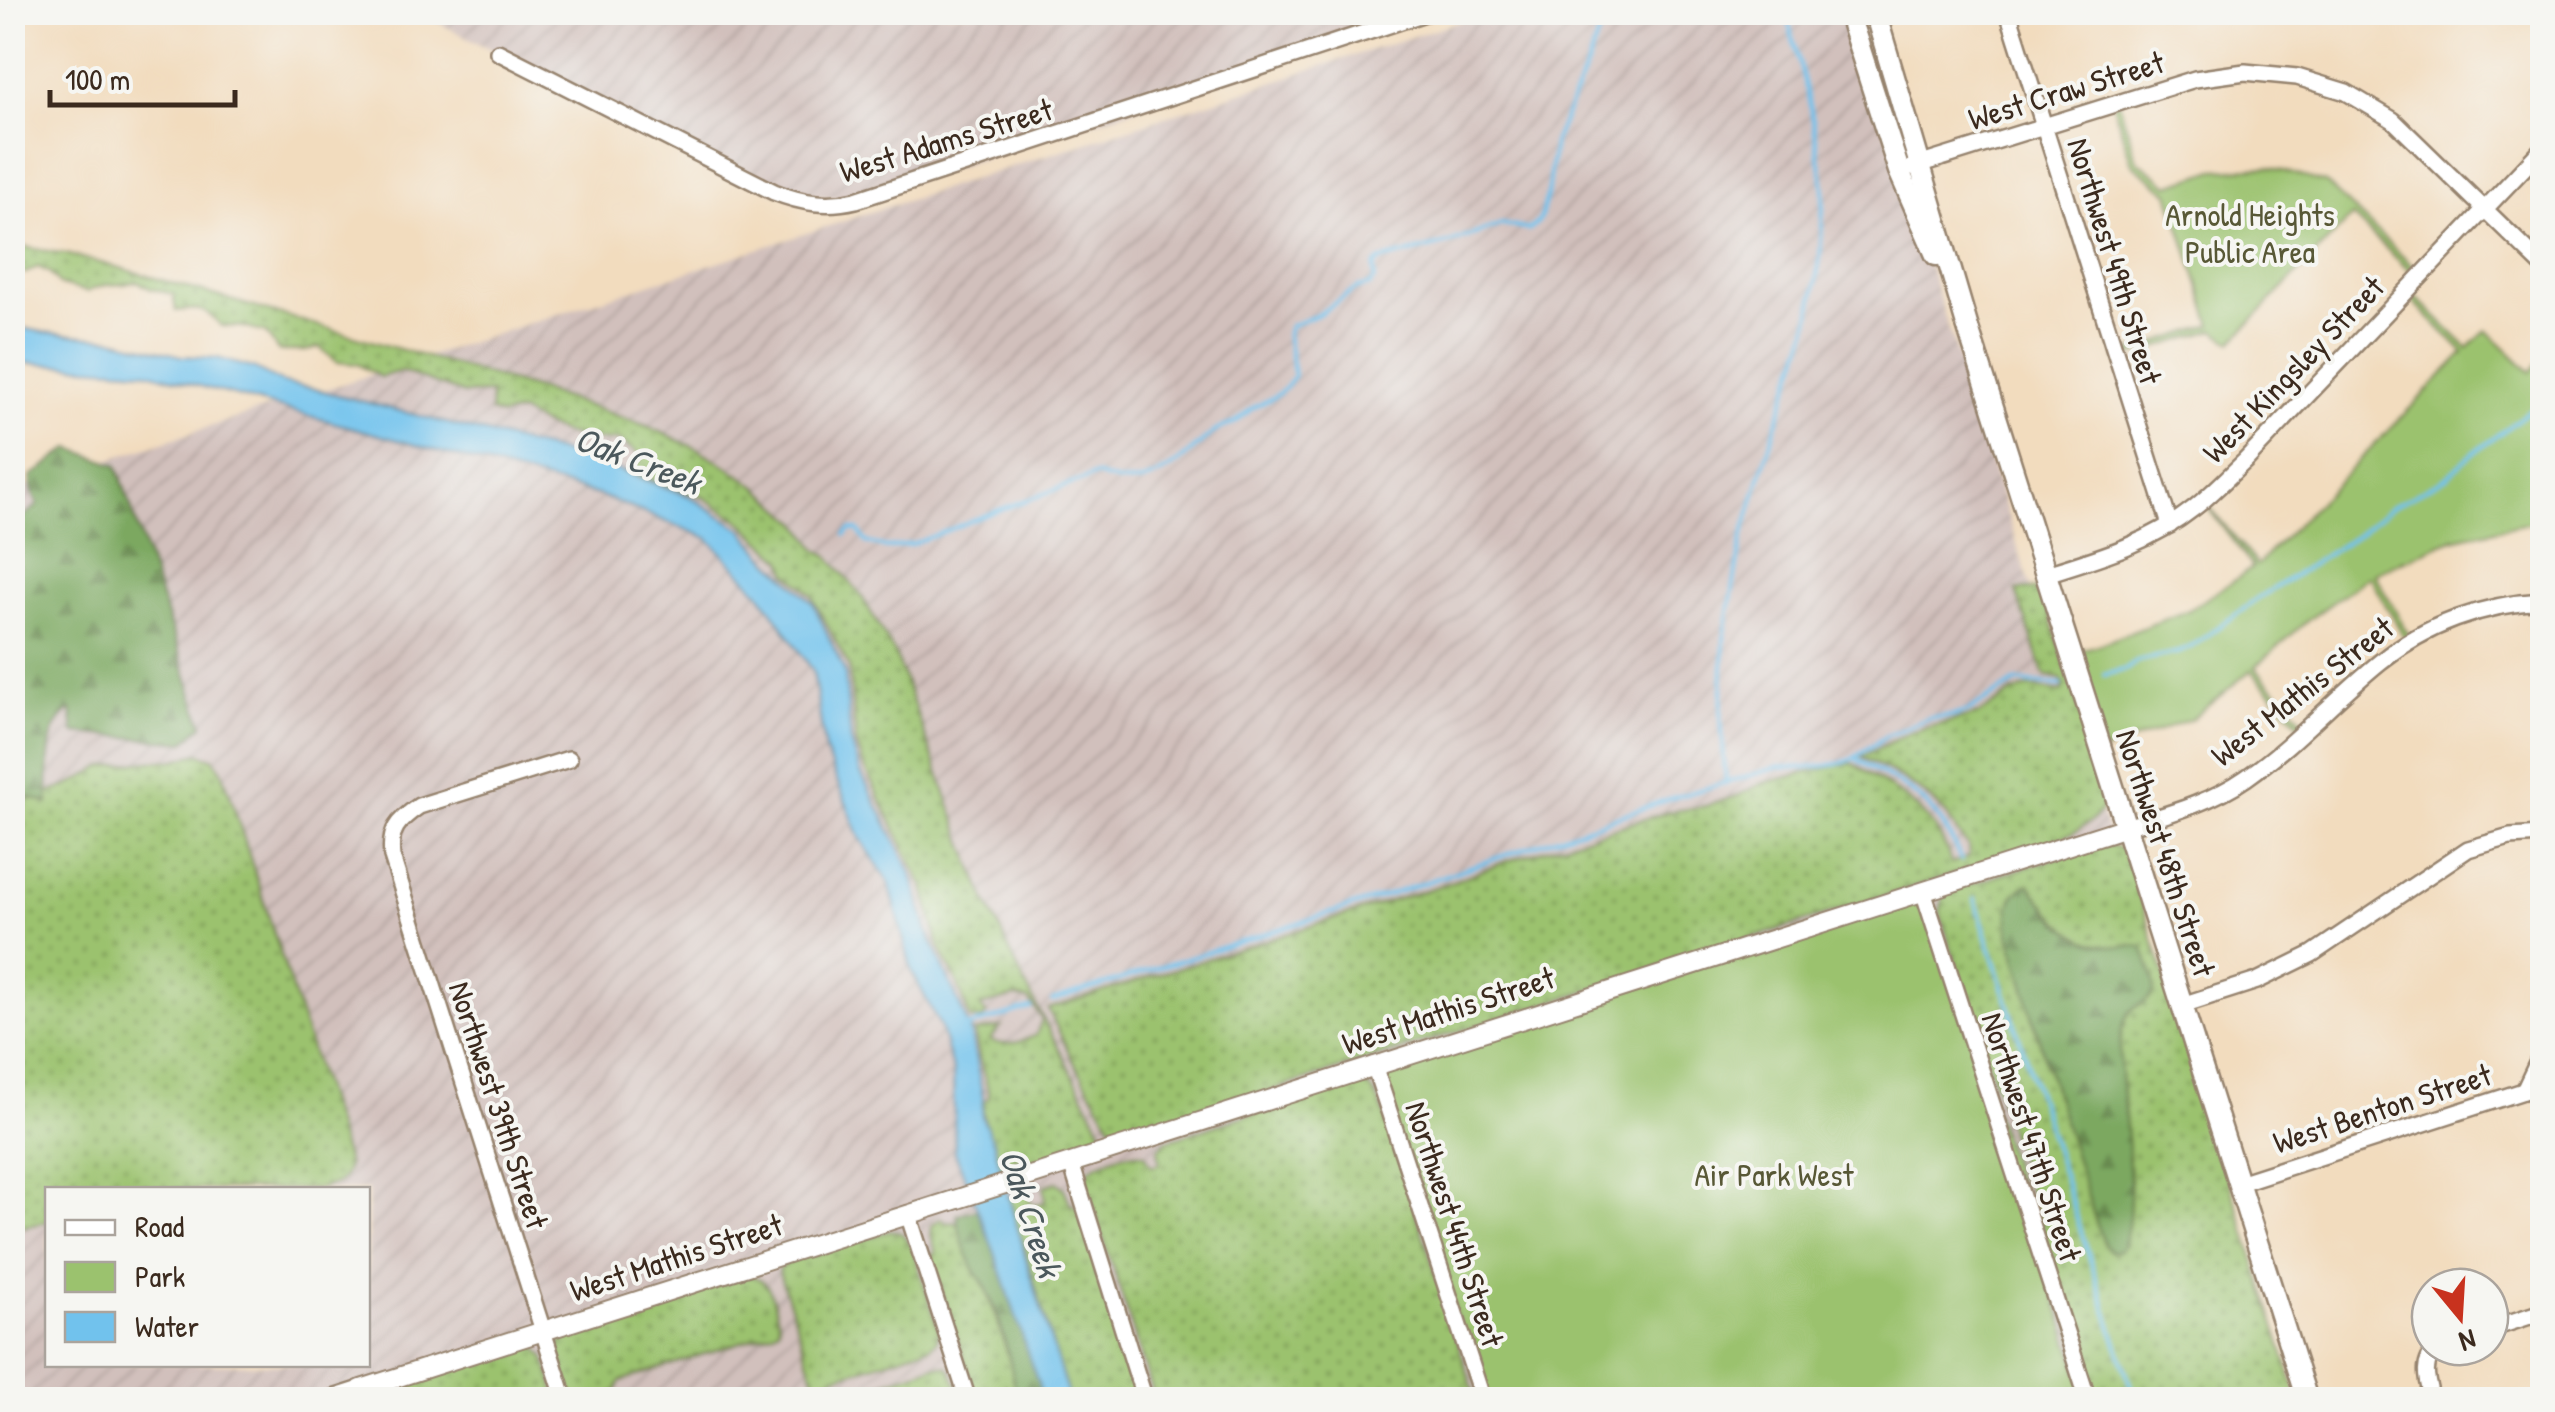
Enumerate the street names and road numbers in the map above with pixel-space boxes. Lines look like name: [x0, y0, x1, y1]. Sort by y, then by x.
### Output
street label: West Craw Street: [1963, 40, 2170, 140]
street label: West Adams Street: [835, 87, 1058, 193]
street label: Northwest 49th Street: [2057, 133, 2173, 390]
street label: West Kingsley Street: [2193, 265, 2394, 472]
street label: West Mathis Street: [2202, 606, 2403, 776]
street label: Northwest 48th Street: [2106, 724, 2226, 983]
street label: West Mathis Street: [1336, 955, 1560, 1065]
street label: Northwest 39th Street: [439, 976, 560, 1235]
street label: Northwest 47th Street: [1972, 1007, 2093, 1268]
street label: West Benton Street: [2268, 1052, 2497, 1163]
street label: Northwest 44th Street: [1395, 1096, 1515, 1353]
street label: West Mathis Street: [564, 1202, 788, 1312]

